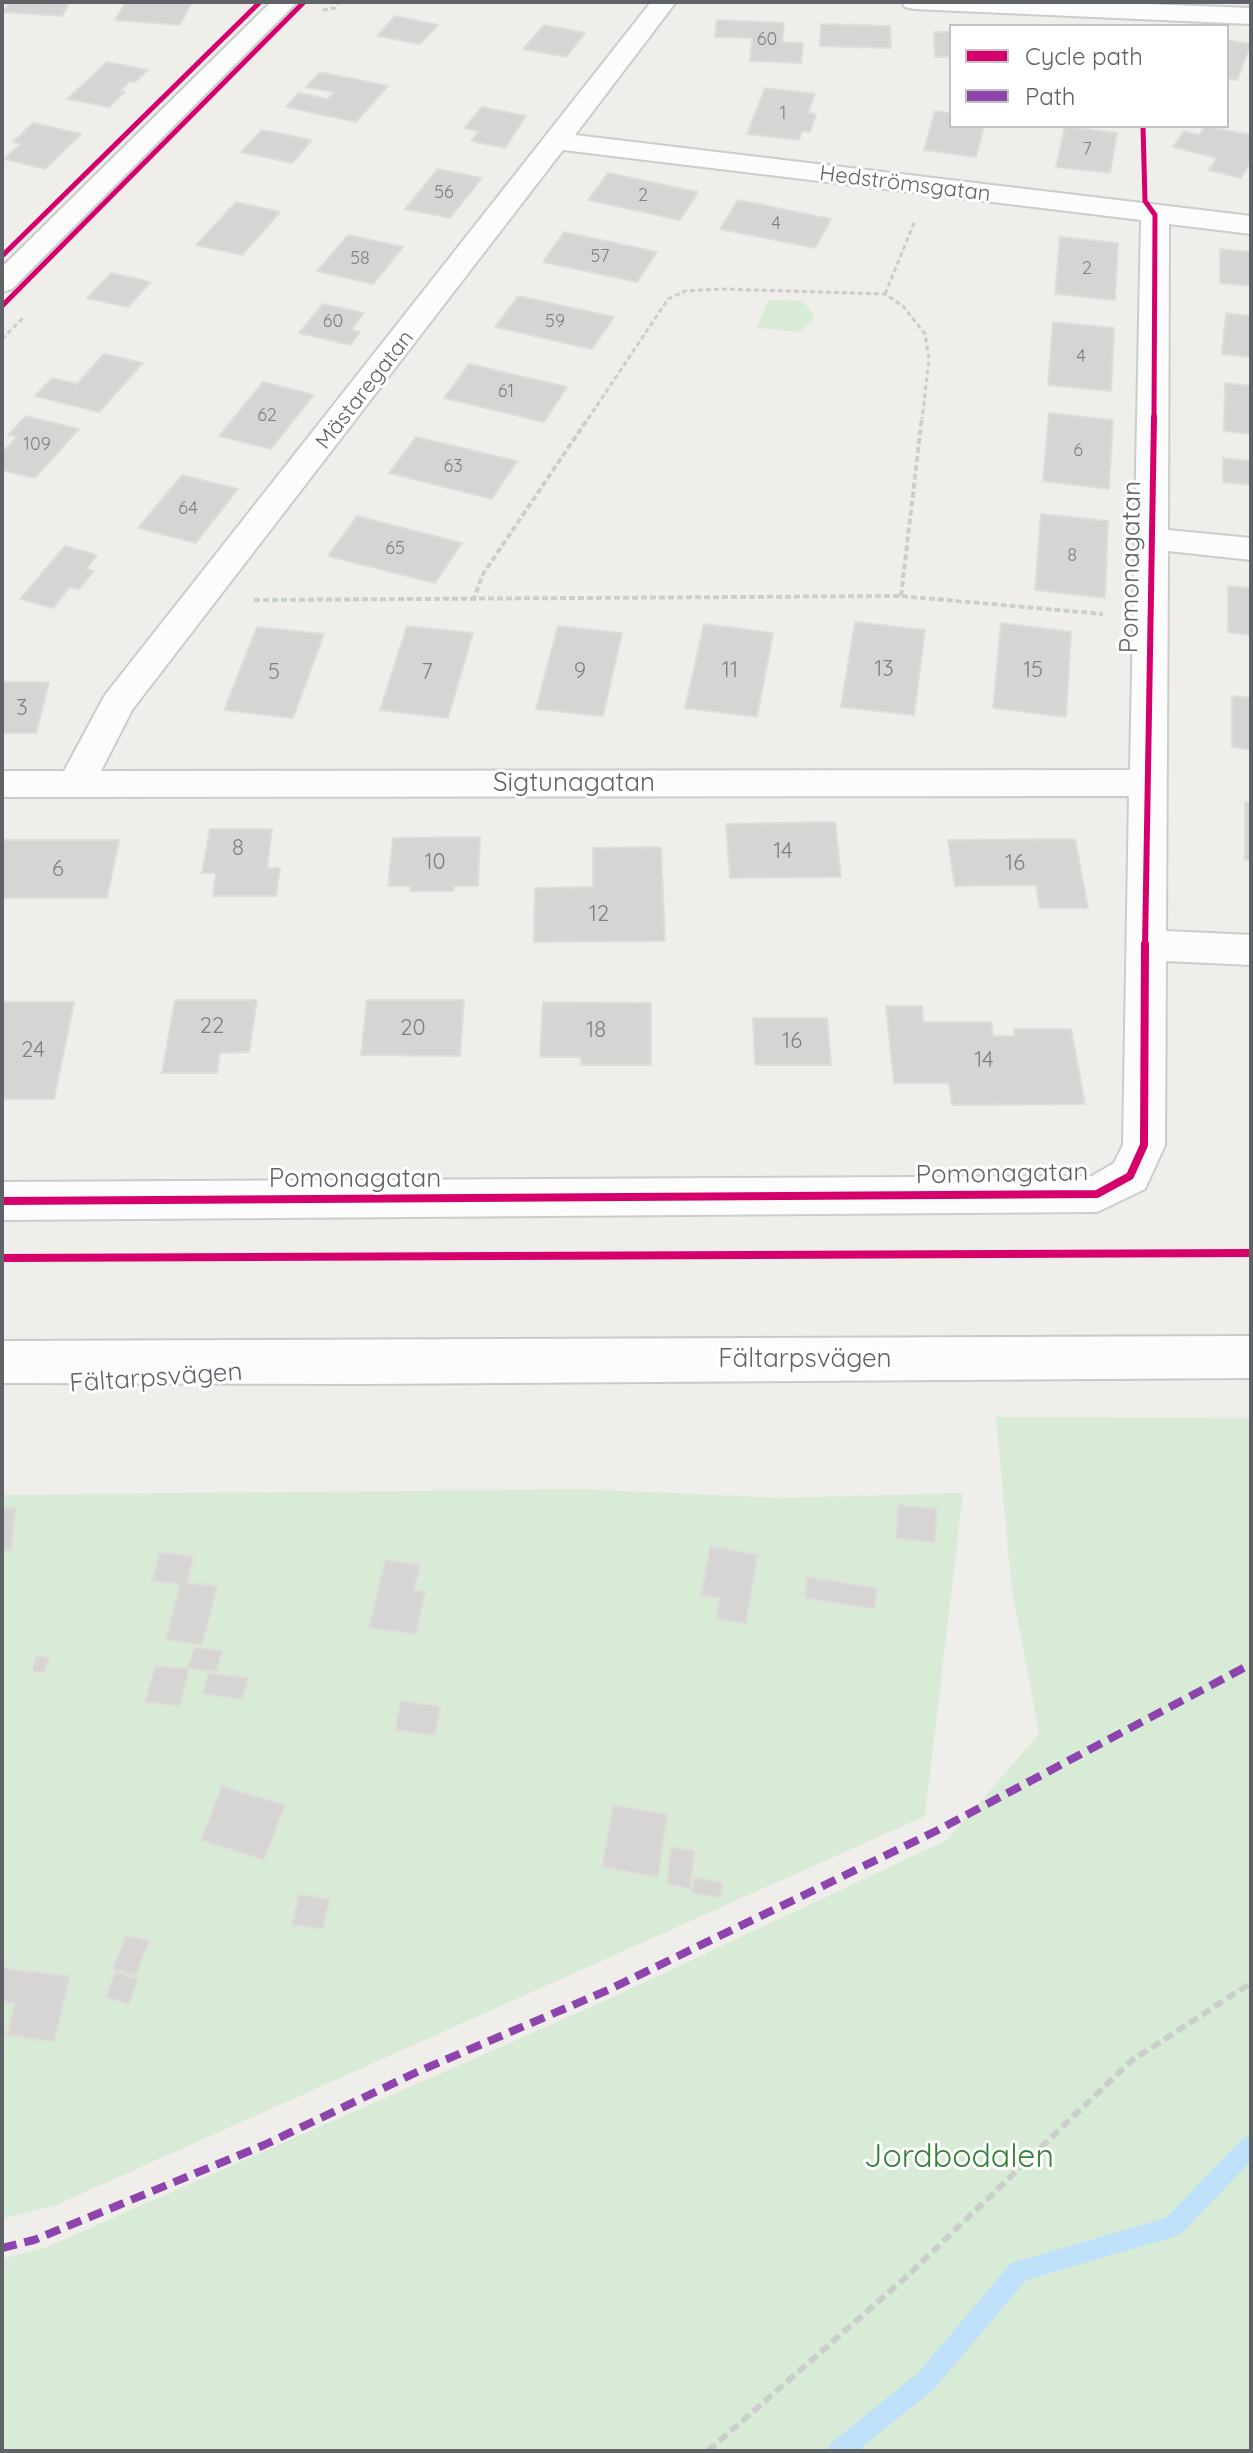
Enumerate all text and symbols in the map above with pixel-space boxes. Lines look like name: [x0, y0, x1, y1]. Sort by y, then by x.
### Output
legend: [949, 24, 1229, 128]
house number: 60: [757, 29, 777, 51]
text: Cycle path: [1025, 41, 1143, 71]
text: Path: [1025, 81, 1076, 111]
house number: 1: [780, 103, 786, 125]
house number: 7: [1082, 139, 1092, 161]
street label: Hedströmsgatan: [818, 160, 992, 208]
house number: 56: [434, 182, 454, 204]
house number: 2: [638, 185, 648, 207]
house number: 4: [771, 213, 781, 235]
house number: 57: [590, 246, 610, 268]
house number: 58: [350, 248, 370, 270]
house number: 2: [1082, 258, 1092, 280]
house number: 60: [323, 311, 343, 333]
house number: 59: [545, 311, 565, 333]
street label: Mästaregatan: [310, 325, 420, 455]
house number: 4: [1076, 346, 1086, 368]
house number: 61: [498, 381, 514, 403]
house number: 62: [257, 405, 277, 427]
house number: 109: [23, 434, 51, 456]
house number: 6: [1073, 440, 1083, 462]
house number: 63: [443, 456, 463, 478]
street label: Pomonagatan: [1114, 480, 1148, 654]
house number: 64: [178, 498, 198, 520]
house number: 65: [385, 538, 405, 560]
house number: 8: [1067, 545, 1077, 567]
house number: 13: [874, 656, 894, 682]
house number: 11: [722, 657, 738, 683]
house number: 15: [1023, 657, 1043, 683]
house number: 9: [574, 658, 586, 684]
house number: 5: [268, 659, 280, 685]
house number: 7: [421, 659, 433, 685]
house number: 3: [16, 695, 28, 721]
street label: Sigtunagatan: [493, 767, 655, 799]
house number: 8: [232, 835, 244, 861]
house number: 14: [773, 838, 793, 864]
house number: 10: [424, 849, 446, 875]
house number: 16: [1005, 850, 1025, 876]
house number: 6: [52, 856, 64, 882]
house number: 12: [589, 901, 609, 927]
house number: 22: [200, 1013, 224, 1039]
house number: 20: [400, 1015, 426, 1041]
house number: 18: [586, 1017, 606, 1043]
house number: 16: [782, 1028, 802, 1054]
house number: 24: [21, 1037, 45, 1063]
house number: 14: [974, 1047, 994, 1073]
street label: Pomonagatan: [915, 1157, 1089, 1191]
street label: Pomonagatan: [269, 1163, 441, 1195]
street label: Fältarpsvägen: [718, 1343, 892, 1375]
street label: Fältarpsvägen: [68, 1356, 244, 1400]
park label: Jordbodalen: [864, 2138, 1054, 2176]

